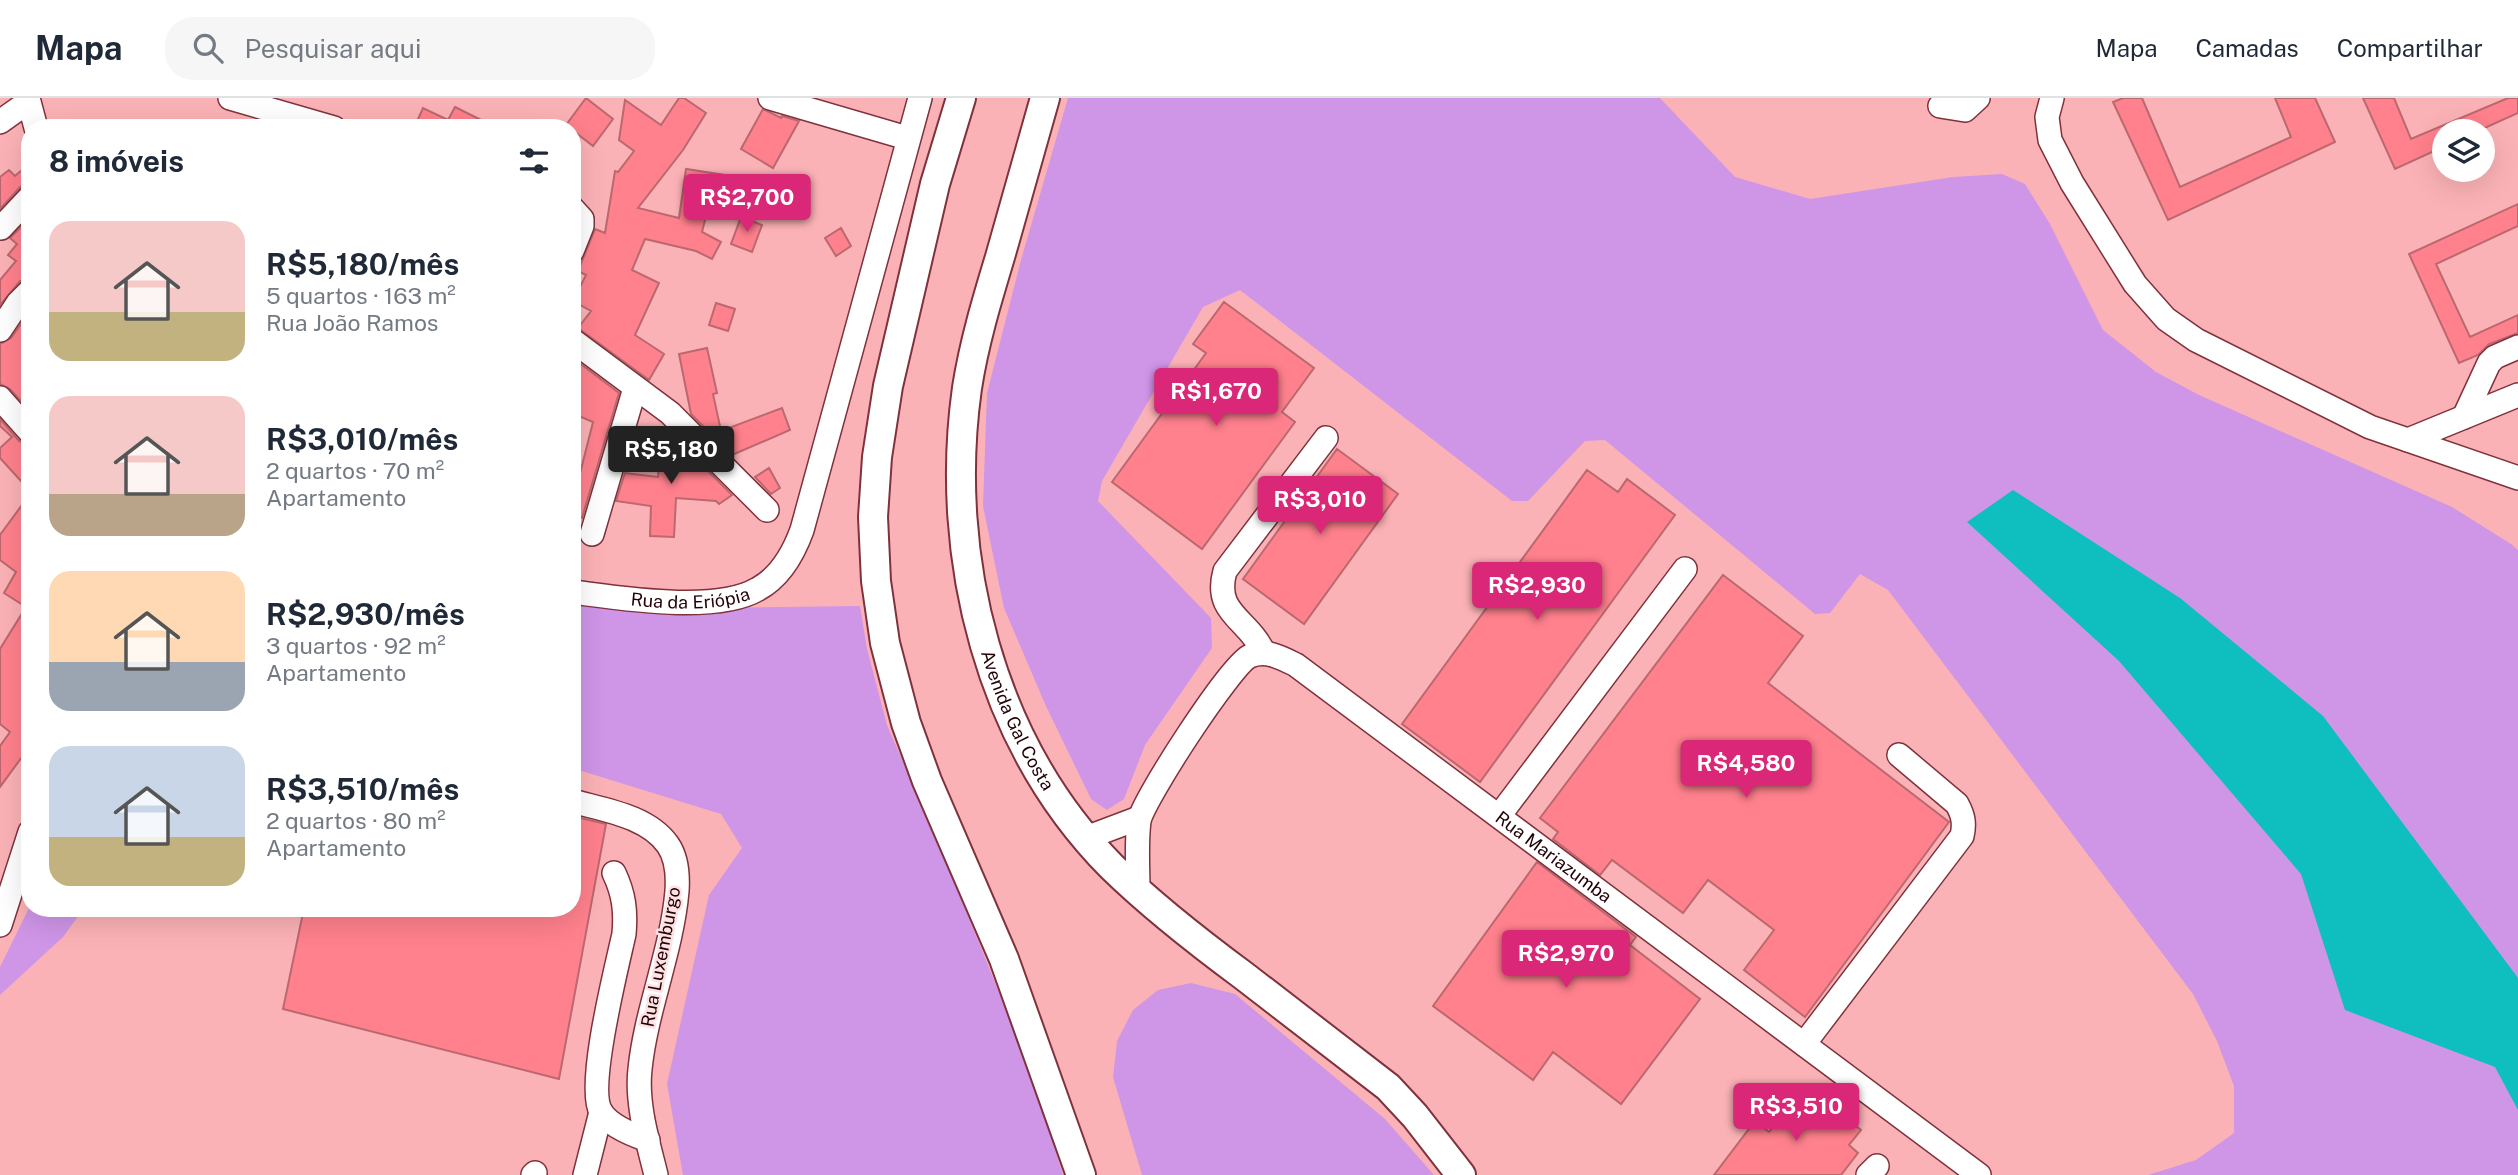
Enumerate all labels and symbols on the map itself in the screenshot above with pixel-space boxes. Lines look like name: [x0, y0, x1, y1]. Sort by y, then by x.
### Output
pin: R$2,700: [682, 174, 812, 234]
pin: R$1,670: [1151, 368, 1281, 428]
pin: R$5,180: [606, 426, 736, 486]
pin: R$3,010: [1255, 476, 1385, 536]
pin: R$2,930: [1472, 562, 1602, 622]
street label: Rua da Eriópia: [630, 583, 753, 613]
street label: Avenida Gal Costa: [977, 648, 1059, 794]
pin: R$4,580: [1681, 740, 1811, 800]
street label: Rua Mariazumba: [1492, 807, 1616, 907]
street label: Rua Luxemburgo: [637, 885, 684, 1029]
pin: R$2,970: [1501, 930, 1631, 990]
pin: R$3,510: [1731, 1084, 1861, 1143]

